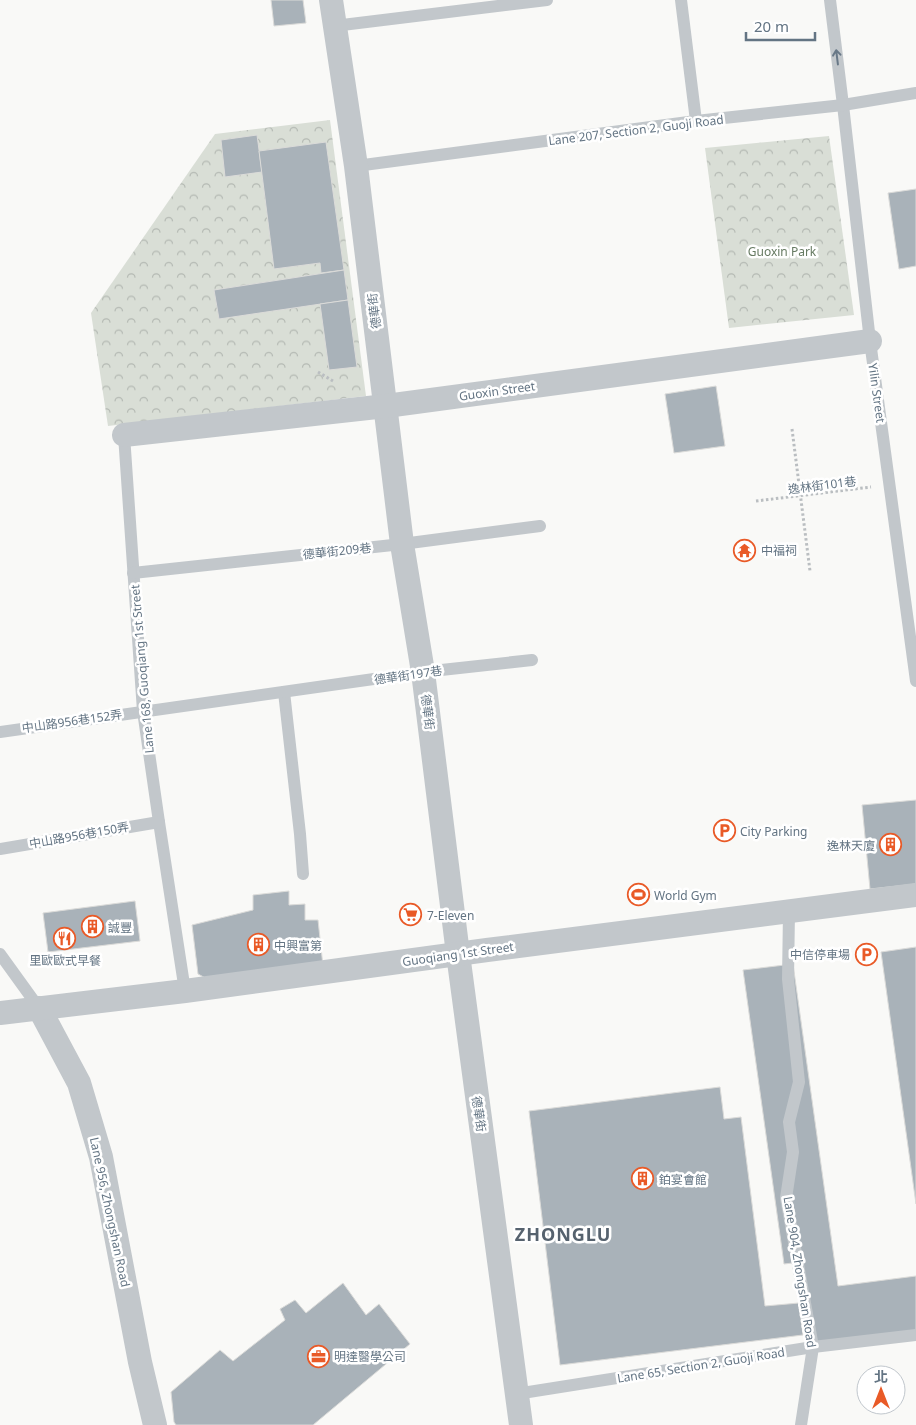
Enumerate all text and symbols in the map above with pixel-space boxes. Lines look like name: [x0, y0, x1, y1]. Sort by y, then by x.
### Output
scale bar: [746, 10, 815, 42]
text: 20 m: [754, 16, 789, 36]
one-way arrow: [832, 49, 842, 65]
street label: Lane 207, Section 2, Guoji Road: [547, 111, 725, 149]
park label: Guoxin Park: [748, 243, 817, 260]
street label: 德華街: [363, 292, 385, 330]
street label: Yilin Street: [864, 362, 890, 425]
street label: Guoxin Street: [458, 377, 537, 405]
street label: 逸林街101巷: [787, 472, 857, 498]
temple icon: 中福祠: [733, 538, 757, 562]
street label: 德華街209巷: [302, 539, 372, 563]
place label: 中福祠: [761, 542, 797, 559]
street label: Lane 168, Guoqiang 1st Street: [126, 583, 158, 754]
street label: 德華街197巷: [373, 662, 443, 688]
street label: 德華街: [417, 693, 439, 731]
street label: 中山路956巷152弄: [21, 706, 123, 736]
street label: 中山路956巷150弄: [28, 818, 130, 852]
parking icon: City Parking: [712, 819, 736, 843]
place label: City Parking: [740, 823, 808, 840]
building icon: 逸林天廈: [879, 833, 903, 857]
place label: 逸林天廈: [827, 837, 875, 854]
sports icon: World Gym: [626, 883, 650, 907]
place label: World Gym: [654, 887, 717, 904]
supermarket icon: 7-Eleven: [399, 903, 423, 927]
place label: 7-Eleven: [427, 907, 474, 924]
building icon: 誠豐: [80, 915, 104, 939]
place label: 誠豐: [108, 919, 132, 936]
restaurant icon: 里歐歐式早餐: [53, 927, 77, 951]
building icon: 中興富第: [246, 933, 270, 957]
place label: 中興富第: [274, 937, 322, 954]
street label: Guoqiang 1st Street: [401, 938, 515, 970]
parking icon: 中信停車場: [854, 942, 878, 966]
place label: 中信停車場: [790, 946, 850, 963]
place label: 里歐歐式早餐: [29, 952, 101, 969]
street label: 德華街: [468, 1095, 490, 1133]
street label: Lane 956, Zhongshan Road: [86, 1135, 134, 1289]
building icon: 鉑宴會館: [631, 1167, 655, 1191]
place label: 鉑宴會館: [659, 1171, 707, 1188]
street label: Lane 904, Zhongshan Road: [780, 1195, 820, 1349]
district label: ZHONGLU: [515, 1222, 611, 1246]
street label: Lane 65, Section 2, Guoji Road: [616, 1343, 786, 1387]
office icon: 明達醫學公司: [306, 1344, 330, 1368]
place label: 明達醫學公司: [334, 1348, 406, 1365]
north arrow: [856, 1365, 906, 1415]
text: 北: [874, 1367, 888, 1386]

